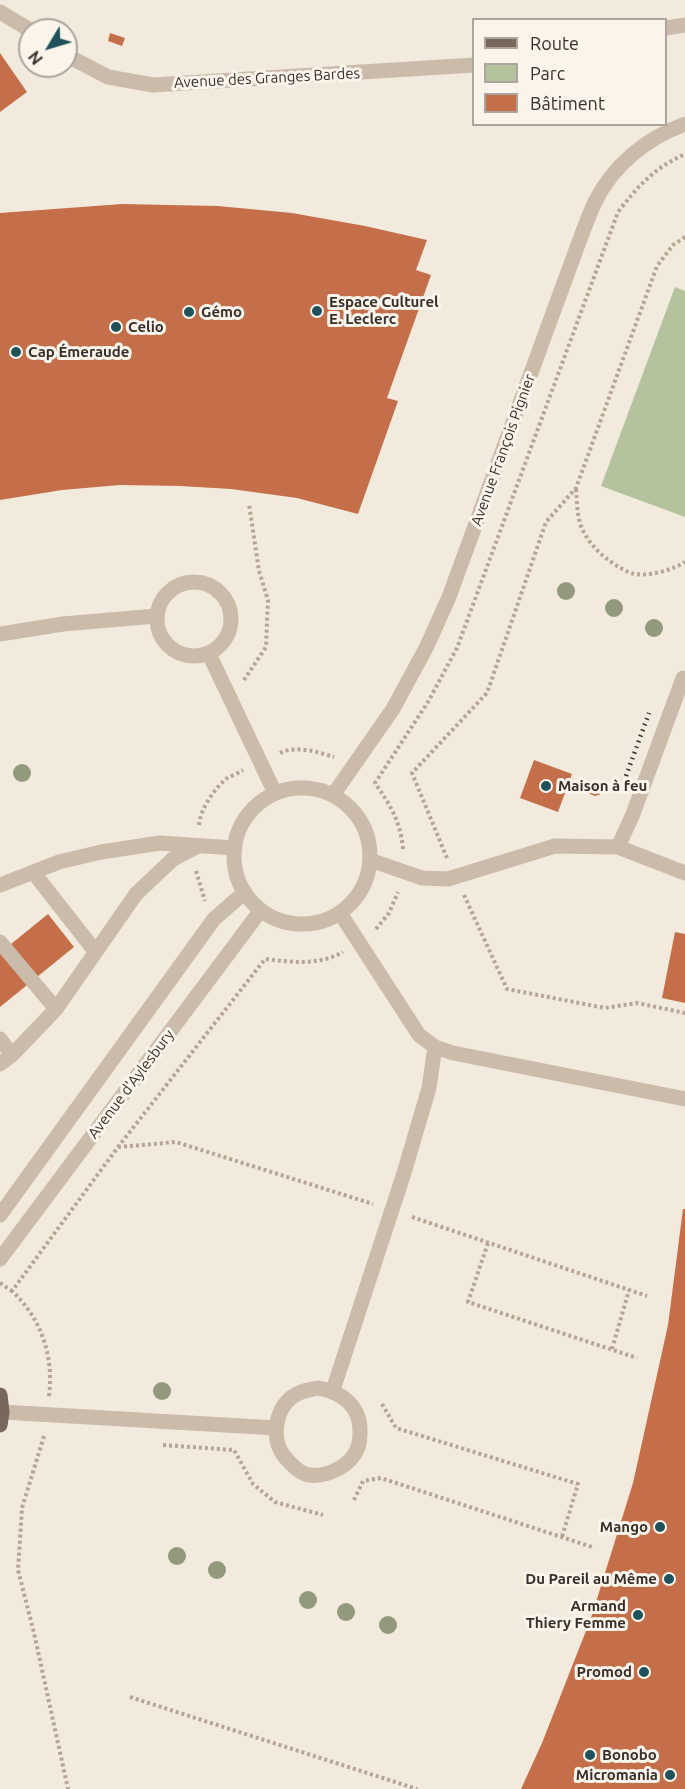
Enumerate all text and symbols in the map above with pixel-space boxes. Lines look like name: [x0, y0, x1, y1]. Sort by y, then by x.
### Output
north arrow: [18, 18, 78, 78]
legend: [472, 18, 667, 126]
text: Route: [530, 33, 579, 53]
text: N: [25, 48, 46, 68]
text: Parc: [530, 63, 565, 83]
street label: Avenue des Granges Bardes: [174, 64, 360, 92]
text: Bâtiment: [530, 93, 605, 113]
place label: Espace Culturel E. Leclerc: [329, 293, 439, 328]
place label: Gémo: [201, 303, 242, 321]
marker: Espace Culturel E. Leclerc: [310, 304, 324, 318]
marker: Gémo: [182, 305, 196, 319]
place label: Celio: [128, 318, 164, 336]
marker: Celio: [109, 320, 123, 334]
place label: Cap Émeraude: [28, 343, 129, 361]
marker: Cap Émeraude: [9, 345, 23, 359]
street label: Avenue François Pignier: [467, 372, 539, 528]
place label: Maison à feu: [558, 777, 647, 795]
marker: Maison à feu: [539, 779, 553, 793]
street label: Avenue d'Aylesbury: [84, 1026, 178, 1142]
place label: Mango: [600, 1518, 648, 1536]
marker: Mango: [653, 1520, 667, 1534]
place label: Du Pareil au Même: [525, 1570, 657, 1588]
marker: Du Pareil au Même: [662, 1572, 676, 1586]
place label: Armand Thiery Femme: [526, 1597, 626, 1632]
marker: Armand Thiery Femme: [631, 1608, 645, 1622]
place label: Promod: [576, 1663, 632, 1681]
marker: Promod: [637, 1665, 651, 1679]
place label: Bonobo: [602, 1746, 657, 1764]
marker: Bonobo: [583, 1748, 597, 1762]
place label: Micromania: [576, 1766, 658, 1784]
marker: Micromania: [663, 1768, 677, 1782]

